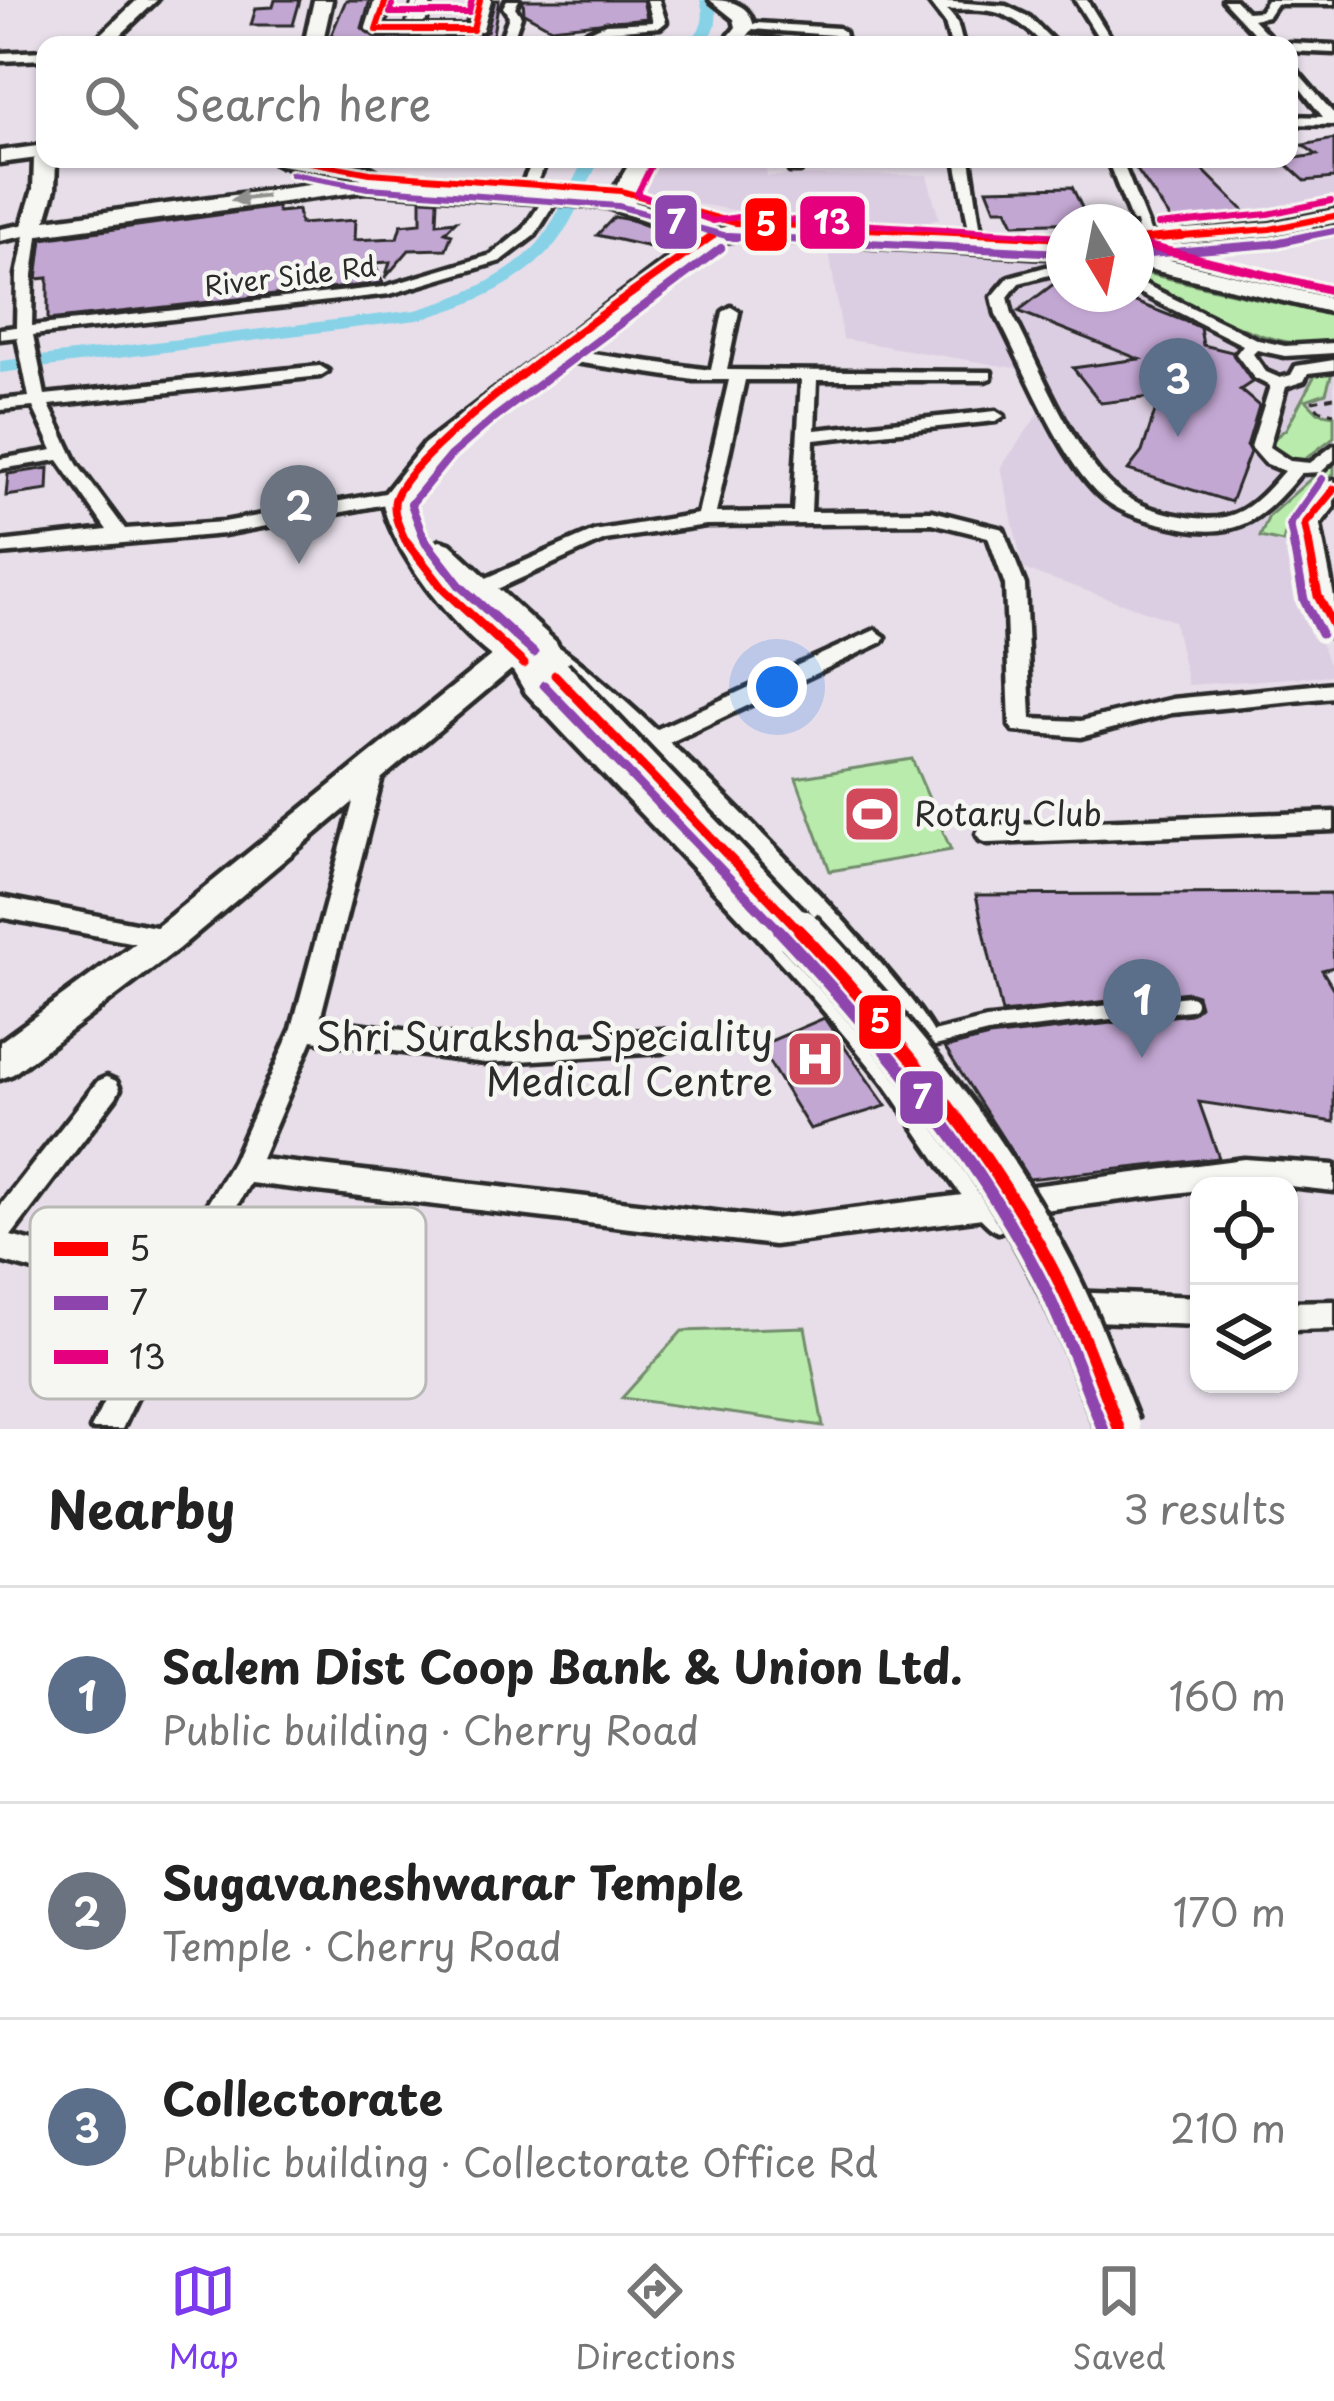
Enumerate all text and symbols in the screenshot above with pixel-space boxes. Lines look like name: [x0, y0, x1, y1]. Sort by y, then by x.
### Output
search box: [36, 36, 1298, 168]
text: Search here: [174, 68, 431, 136]
icon: search: [78, 69, 144, 135]
one-way arrow: [229, 189, 267, 208]
line badge: 7: [653, 193, 699, 251]
line badge: 13: [798, 194, 867, 251]
text: 7: [667, 195, 686, 245]
text: 13: [813, 195, 851, 245]
line badge: 5: [743, 196, 789, 253]
text: 5: [755, 197, 777, 247]
north arrow: [1046, 204, 1154, 312]
street label: River Side Rd: [201, 244, 378, 305]
pin: 3: [1139, 338, 1217, 437]
pin: 2: [260, 465, 338, 564]
your location: [747, 657, 807, 717]
sports icon: Rotary Club: [841, 783, 903, 845]
place label: Rotary Club: [914, 787, 1102, 837]
pin: 1: [1103, 959, 1181, 1058]
line badge: 5: [857, 993, 903, 1051]
text: 5: [869, 994, 891, 1044]
place label: Shri Suraksha Speciality Medical Centre: [315, 1005, 773, 1109]
hospital icon: Shri Suraksha Speciality Medical Centre: [784, 1028, 846, 1090]
line badge: 7: [898, 1069, 945, 1126]
text: 7: [913, 1070, 932, 1120]
map controls: [1190, 1177, 1298, 1393]
button: locate: [1190, 1177, 1298, 1285]
legend: [30, 1207, 426, 1399]
text: 5: [129, 1222, 150, 1272]
text: 7: [129, 1276, 148, 1326]
button: layers: [1190, 1285, 1298, 1393]
text: 13: [129, 1330, 166, 1380]
text: Nearby: [48, 1469, 235, 1546]
text: 3 results: [1123, 1478, 1286, 1537]
text: Salem Dist Coop Bank & Union Ltd.: [162, 1631, 963, 1699]
text: 1: [78, 1665, 96, 1724]
text: 160 m: [1169, 1665, 1286, 1724]
text: Public building · Cherry Road: [162, 1699, 699, 1758]
text: Sugavaneshwarar Temple: [162, 1847, 743, 1915]
text: 2: [73, 1881, 101, 1940]
text: 170 m: [1173, 1881, 1286, 1940]
text: Temple · Cherry Road: [162, 1915, 562, 1974]
text: Collectorate: [162, 2063, 443, 2131]
text: 3: [74, 2097, 100, 2156]
text: 210 m: [1170, 2097, 1286, 2156]
text: Public building · Collectorate Office Rd: [162, 2131, 878, 2190]
tab: Map: [168, 2258, 239, 2380]
tab: Directions: [575, 2258, 736, 2380]
tab: Saved: [1072, 2258, 1166, 2380]

